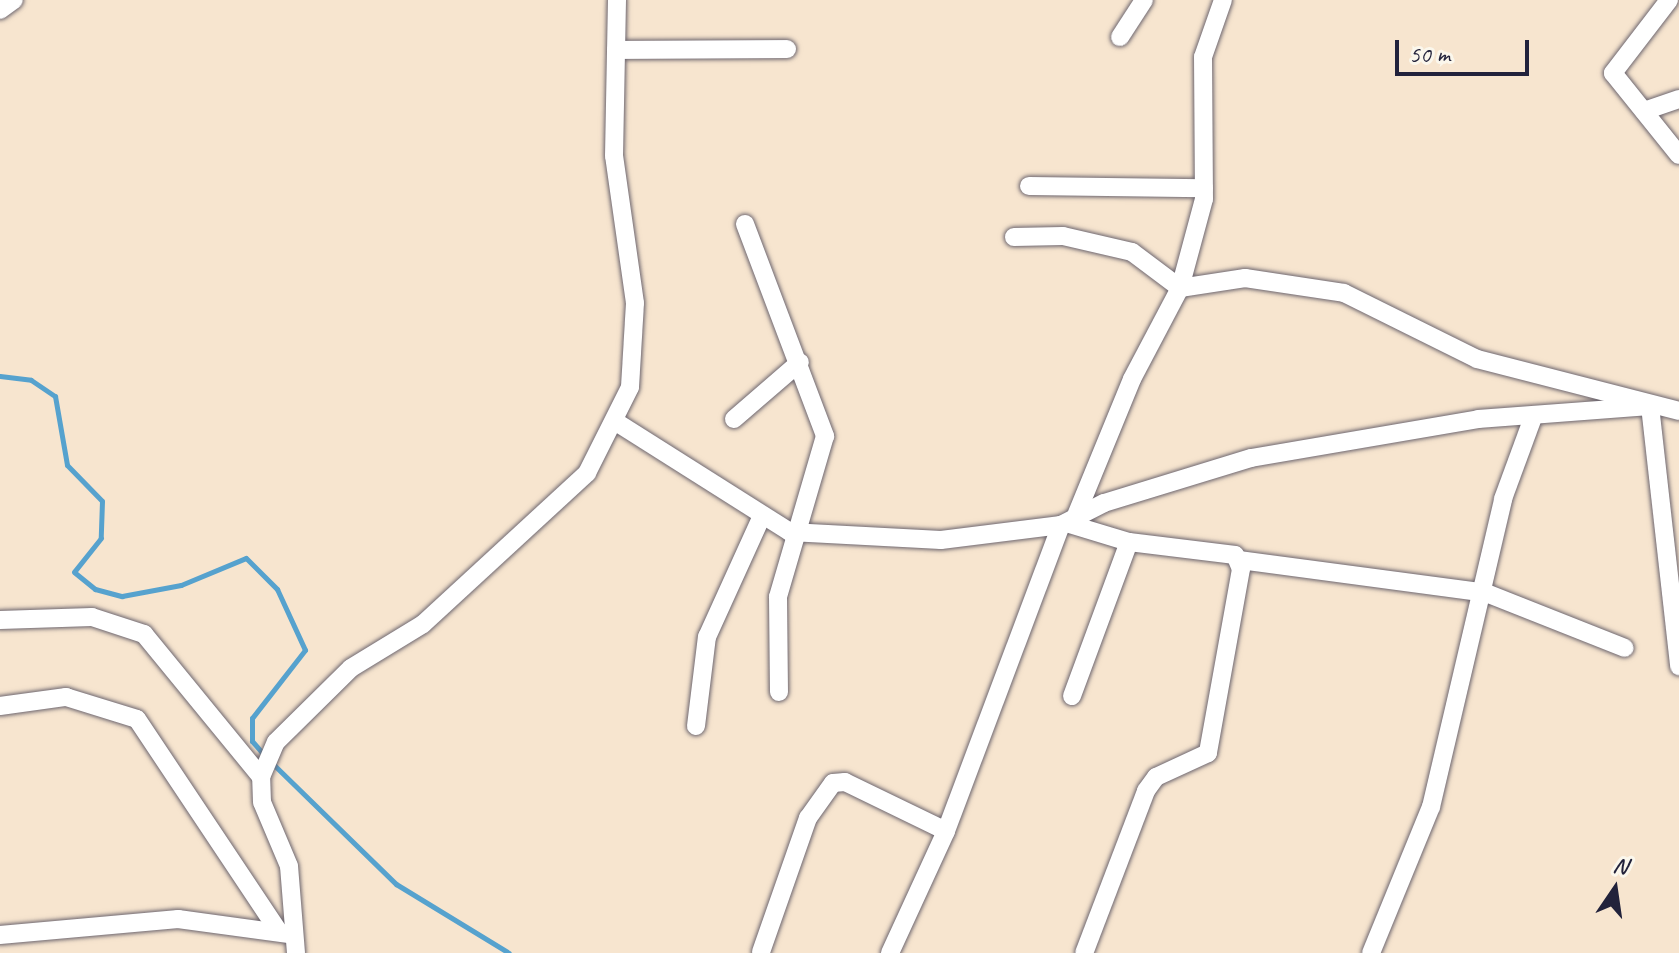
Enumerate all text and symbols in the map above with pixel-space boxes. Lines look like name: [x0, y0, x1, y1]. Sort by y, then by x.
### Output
scale bar: [1399, 24, 1533, 74]
text: 50 m: [1409, 39, 1450, 69]
north arrow: [1575, 849, 1655, 929]
text: N: [1611, 850, 1630, 881]

